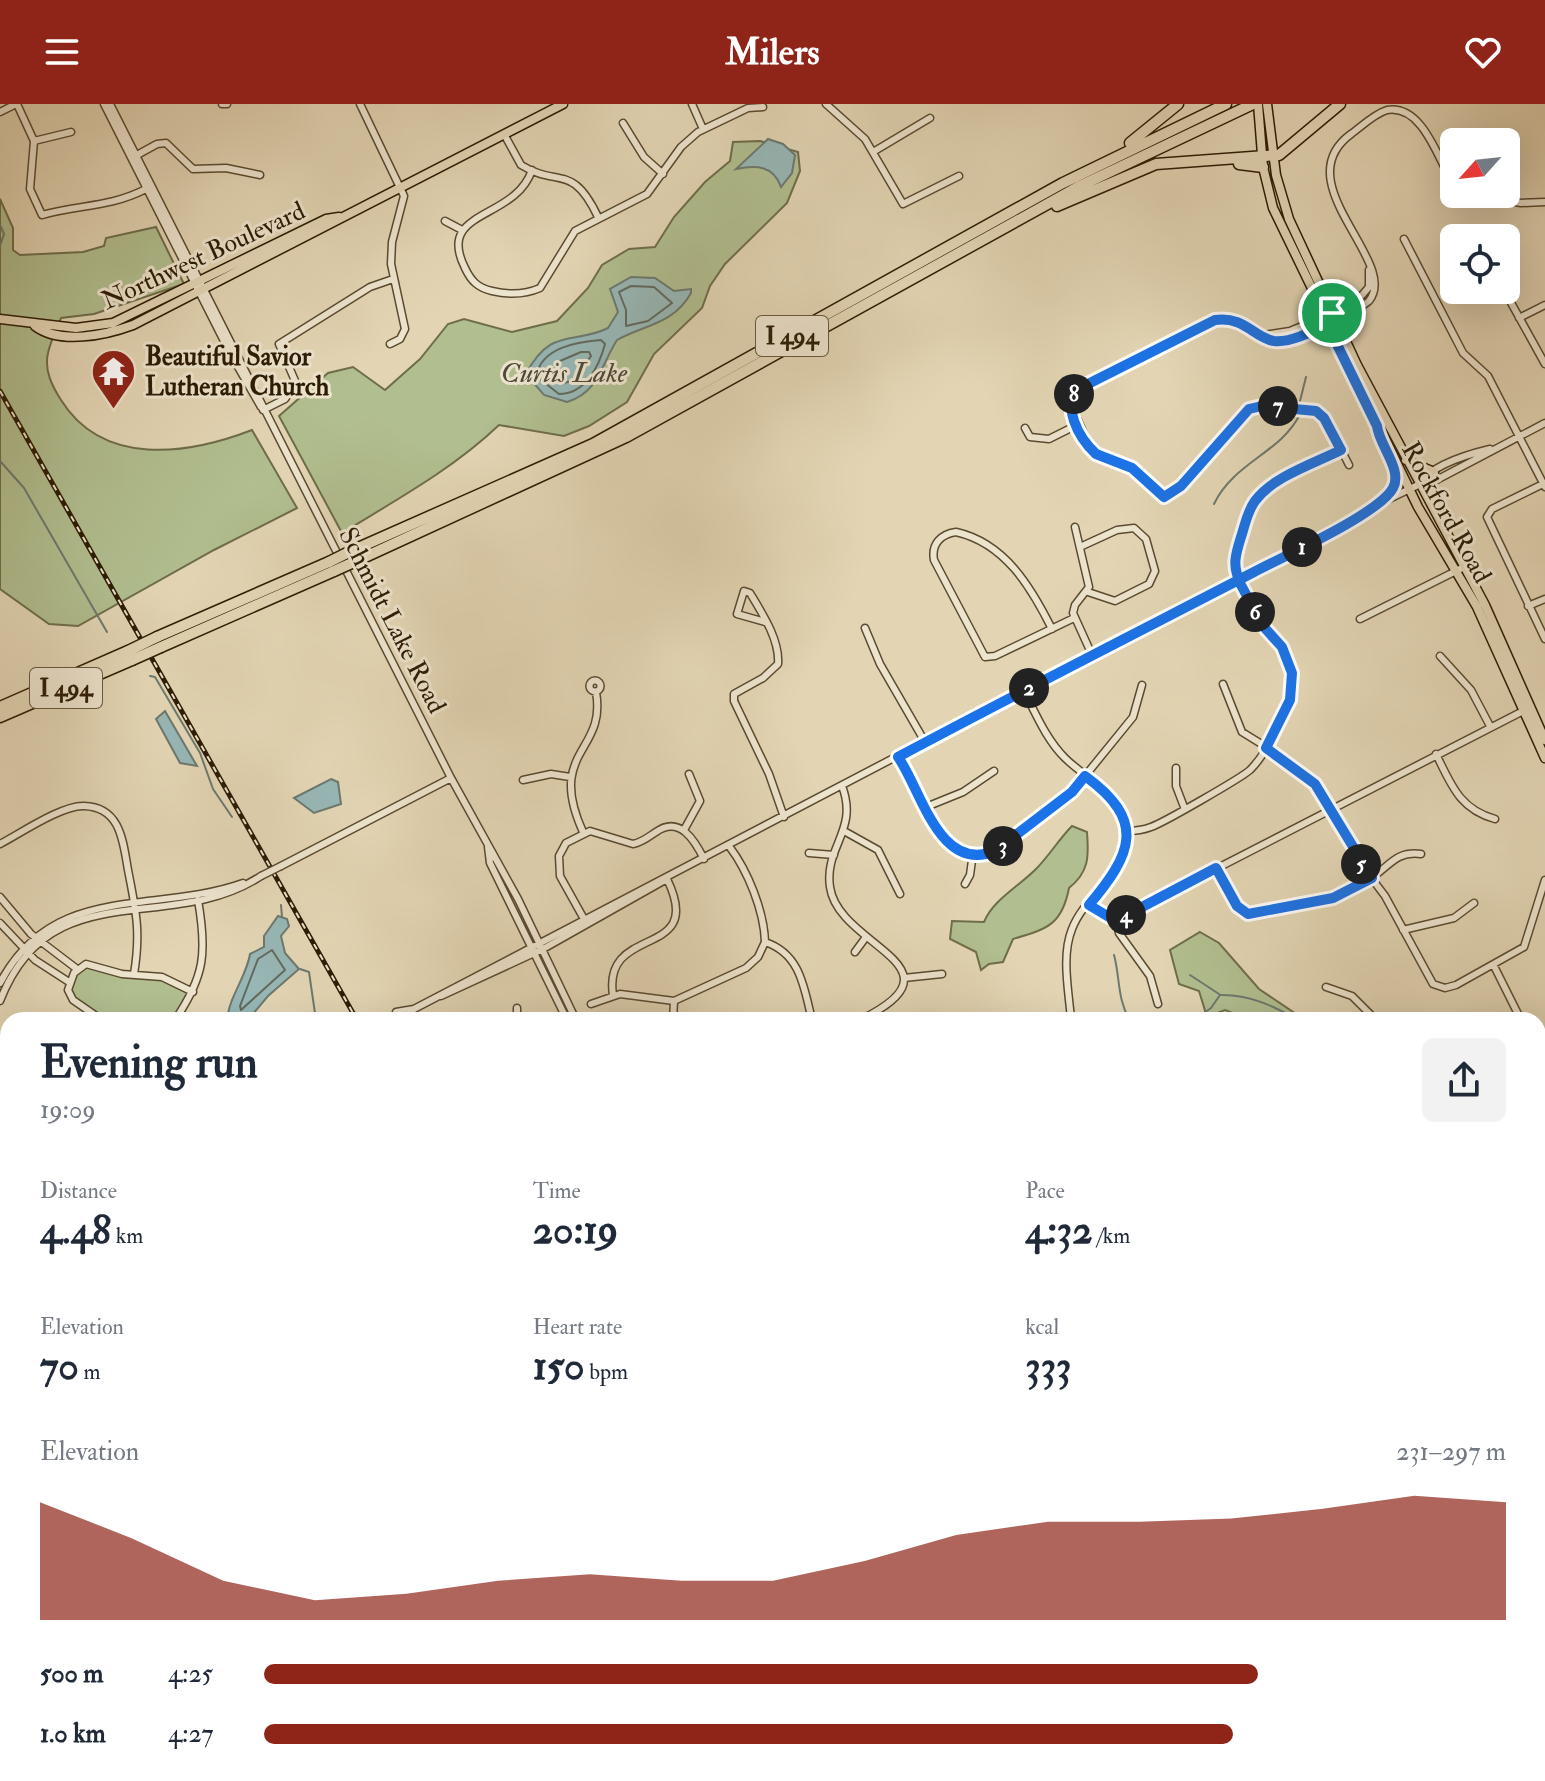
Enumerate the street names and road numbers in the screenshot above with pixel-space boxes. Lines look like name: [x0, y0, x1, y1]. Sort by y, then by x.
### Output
street label: Northwest Boulevard: [97, 195, 310, 317]
road number: I 494: [756, 316, 828, 356]
street label: Rockford Road: [1394, 436, 1498, 589]
street label: Schmidt Lake Road: [331, 522, 453, 719]
road number: I 494: [30, 668, 102, 708]

